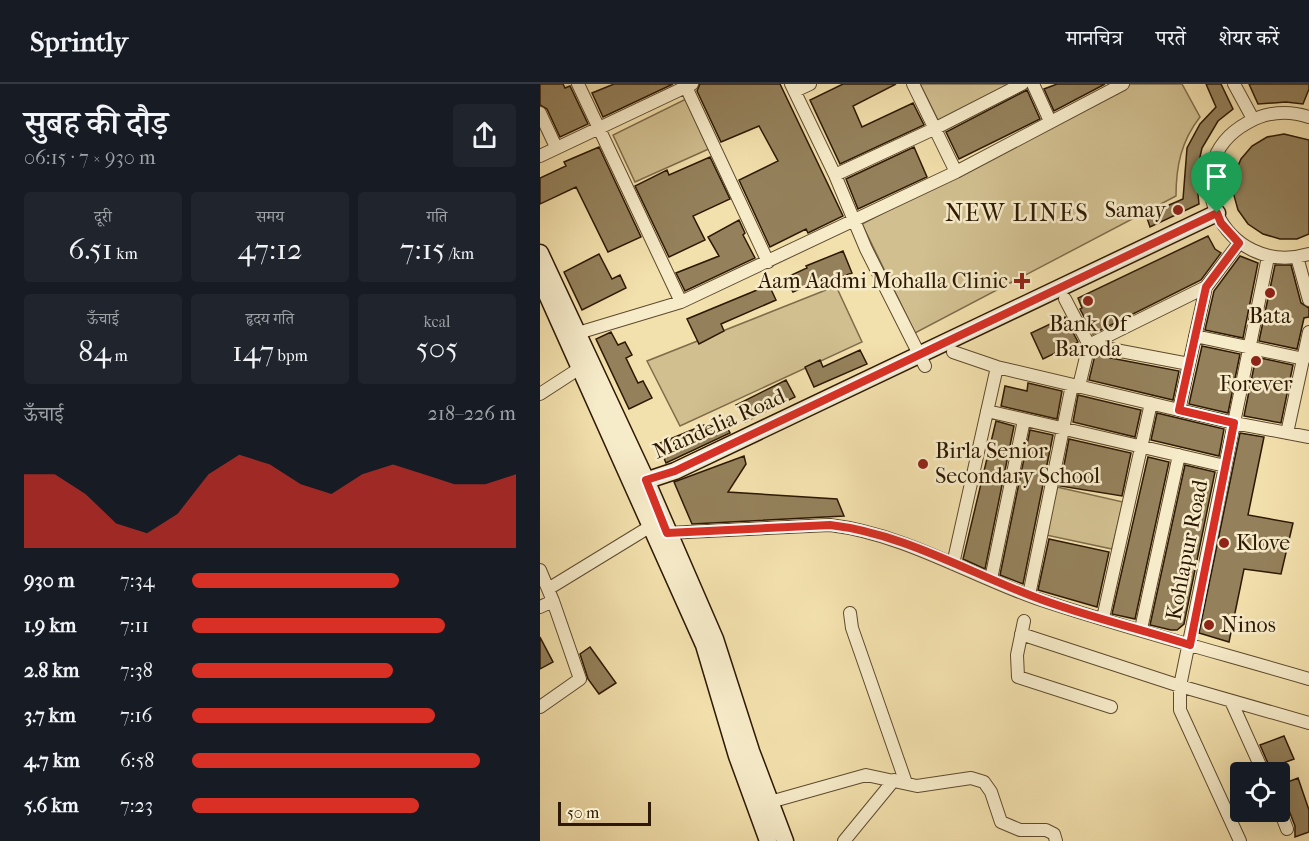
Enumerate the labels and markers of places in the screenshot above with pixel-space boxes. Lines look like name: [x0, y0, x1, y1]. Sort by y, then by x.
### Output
pin: [1191, 151, 1242, 213]
place label: Samay: [1105, 197, 1167, 223]
marker: Samay: [1171, 203, 1185, 217]
place label: Aam Aadmi Mohalla Clinic: [757, 268, 1008, 294]
marker: Aam Aadmi Mohalla Clinic: [1013, 272, 1031, 290]
marker: Bata: [1263, 286, 1277, 300]
marker: Bank Of Baroda: [1081, 294, 1095, 308]
place label: Bata: [1249, 303, 1292, 329]
place label: Bank Of Baroda: [1049, 311, 1132, 362]
marker: Forever: [1249, 354, 1263, 368]
place label: Forever: [1219, 371, 1293, 397]
place label: Birla Senior Secondary School: [935, 438, 1100, 489]
marker: Birla Senior Secondary School: [916, 457, 930, 471]
place label: Klove: [1236, 530, 1290, 556]
marker: Klove: [1217, 536, 1231, 550]
place label: Ninos: [1221, 612, 1276, 638]
marker: Ninos: [1202, 618, 1216, 632]

